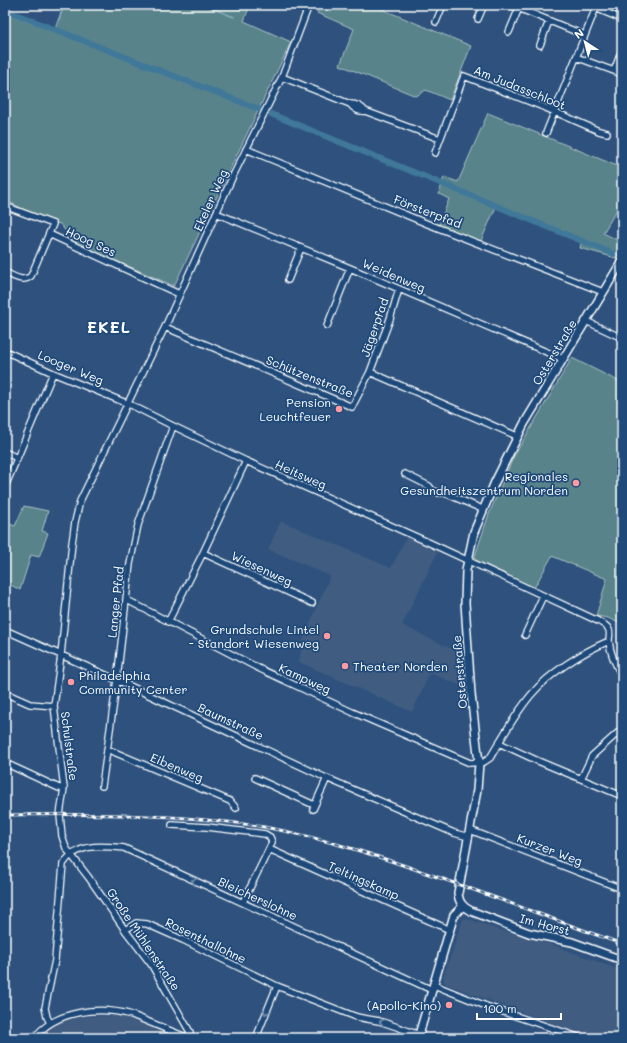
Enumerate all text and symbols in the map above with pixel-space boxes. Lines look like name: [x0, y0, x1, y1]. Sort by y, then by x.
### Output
north arrow: [565, 22, 605, 62]
text: N: [571, 25, 587, 42]
street label: Am Judasschloot: [472, 61, 568, 113]
street label: Ekeler Weg: [189, 167, 231, 233]
street label: Försterpfad: [392, 191, 465, 231]
street label: Hoog Ses: [63, 222, 119, 260]
street label: Weidenweg: [360, 255, 428, 295]
street label: Jägerpfad: [356, 295, 392, 359]
district label: EKEL: [87, 316, 131, 337]
street label: Osterstraße: [528, 316, 580, 388]
street label: Looger Weg: [36, 346, 106, 388]
street label: Schützenstraße: [264, 351, 356, 401]
place label: Pension Leuchtfeuer: [259, 394, 331, 424]
marker: Pension Leuchtfeuer: [334, 404, 344, 414]
street label: Heitsweg: [273, 456, 329, 492]
place label: Regionales Gesundheitszentrum Norden: [400, 468, 568, 498]
marker: Regionales Gesundheitszentrum Norden: [571, 478, 581, 488]
street label: Wiesenweg: [229, 547, 295, 589]
street label: Langer Pfad: [103, 565, 127, 639]
place label: Grundschule Lintel - Standort Wiesenweg: [189, 621, 319, 651]
marker: Grundschule Lintel - Standort Wiesenweg: [322, 631, 332, 641]
street label: Osterstraße: [448, 635, 470, 709]
place label: Theater Norden: [353, 658, 448, 674]
street label: Kampweg: [276, 659, 334, 697]
marker: Theater Norden: [340, 661, 350, 671]
place label: Philadelphia Community Center: [79, 667, 187, 697]
marker: Philadelphia Community Center: [66, 677, 76, 687]
street label: Baumstraße: [196, 699, 266, 743]
street label: Schulstraße: [58, 710, 82, 782]
street label: Eibenweg: [148, 749, 206, 785]
street label: Kurzer Weg: [515, 829, 585, 869]
street label: Teltingskamp: [326, 857, 402, 903]
street label: Bleicherslohne: [216, 873, 300, 923]
one-way arrow: [191, 877, 198, 885]
street label: Große Mühlenstraße: [104, 885, 184, 993]
street label: Im Horst: [518, 910, 572, 938]
street label: Rosenthallohne: [163, 913, 249, 967]
scale bar: [477, 995, 561, 1021]
place label: (Apollo-Kino): [367, 997, 441, 1013]
marker: (Apollo-Kino): [444, 1000, 454, 1010]
text: 100 m: [483, 1000, 517, 1016]
one-way arrow: [263, 1009, 271, 1016]
one-way arrow: [378, 1019, 385, 1027]

